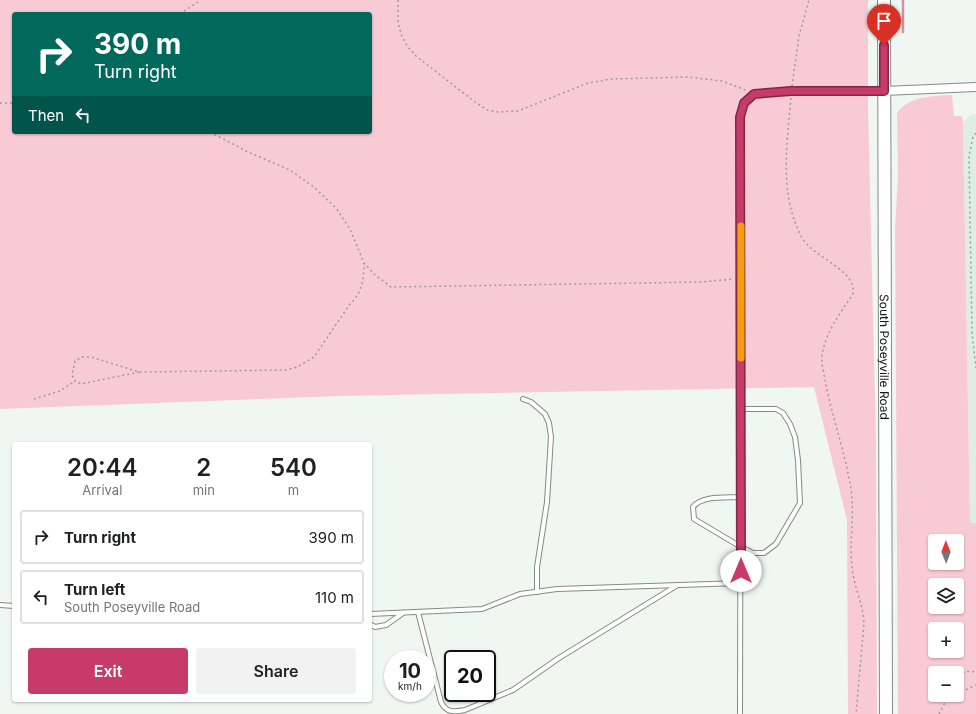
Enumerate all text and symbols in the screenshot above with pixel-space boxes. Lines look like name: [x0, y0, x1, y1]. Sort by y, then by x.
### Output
pin: [867, 4, 901, 45]
icon: arrive: [873, 10, 895, 32]
text: 390 m: [94, 27, 181, 61]
icon: right: [28, 28, 80, 80]
text: Turn right: [94, 61, 177, 82]
icon: left: [72, 104, 94, 126]
text: Then: [28, 106, 64, 125]
street label: South Poseyville Road: [877, 294, 893, 420]
text: 20:44: [67, 453, 138, 482]
text: 2: [196, 453, 211, 482]
text: 540: [270, 453, 317, 482]
text: Arrival: [82, 482, 122, 498]
text: min: [193, 482, 215, 498]
text: m: [288, 482, 299, 498]
icon: right: [30, 526, 52, 548]
text: Turn right: [64, 528, 136, 547]
text: 390 m: [309, 528, 354, 547]
north arrow: [928, 534, 964, 570]
map controls: [928, 534, 964, 702]
position arrow: [720, 550, 762, 592]
button: layers: [928, 578, 964, 614]
text: Turn left: [64, 580, 125, 599]
icon: left: [30, 586, 52, 608]
text: 110 m: [315, 588, 354, 607]
text: South Poseyville Road: [64, 599, 200, 615]
button: +: [928, 622, 964, 658]
button: Exit: [28, 648, 188, 694]
button: Share: [196, 648, 356, 694]
speed limit sign: 20: [444, 650, 496, 702]
text: 10: [399, 659, 421, 683]
button: −: [928, 666, 964, 702]
text: km/h: [398, 680, 422, 692]

